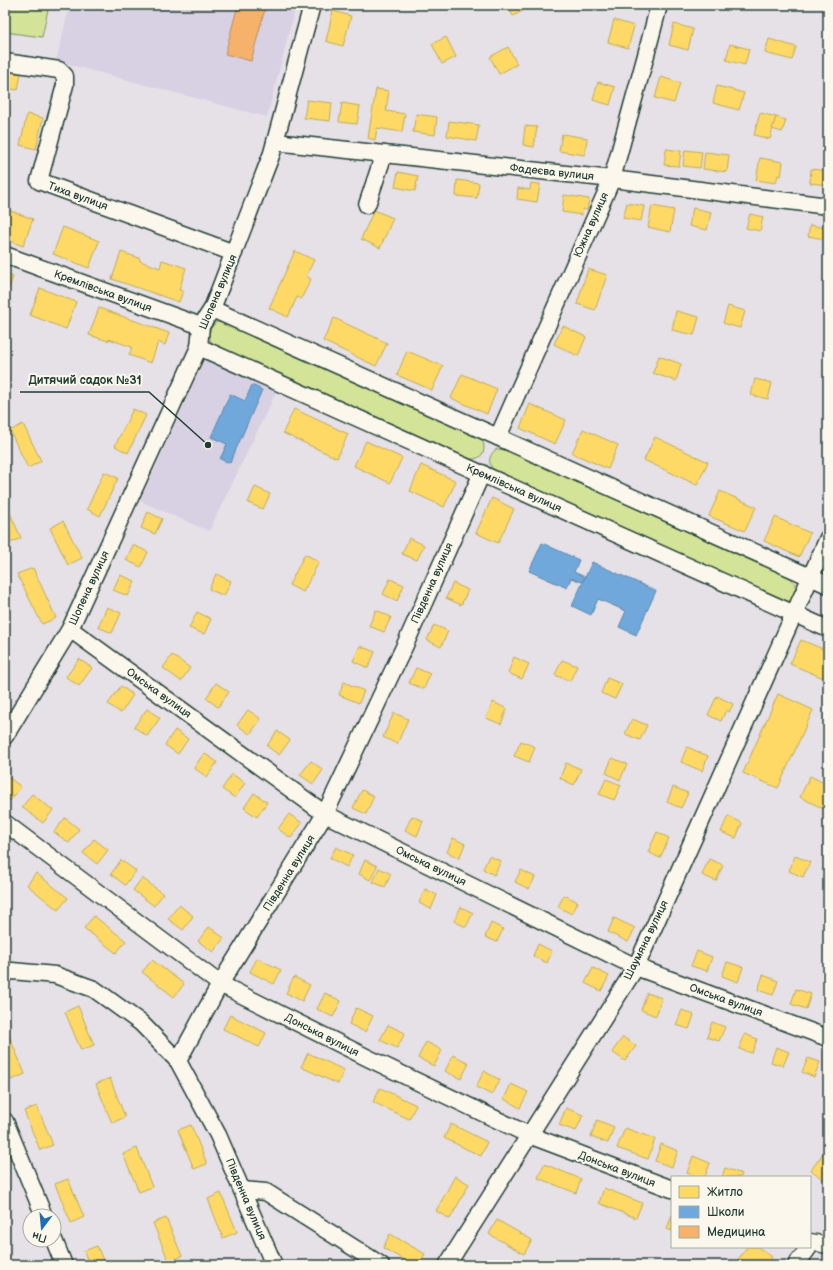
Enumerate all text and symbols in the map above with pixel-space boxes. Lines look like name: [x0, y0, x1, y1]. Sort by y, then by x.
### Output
street label: Фадеєва вулиця: [509, 161, 595, 183]
street label: Тиха вулиця: [46, 179, 110, 213]
street label: Южна вулиця: [571, 190, 611, 260]
street label: Шопена вулиця: [196, 252, 240, 332]
street label: Кремлівська вулиця: [52, 267, 154, 315]
callout: Дитячий садок №31: [20, 368, 149, 392]
text: Дитячий садок №31: [28, 373, 142, 388]
street label: Кремлівська вулиця: [464, 461, 564, 515]
street label: Південна вулиця: [408, 541, 456, 625]
street label: Шопена вулиця: [66, 549, 112, 627]
street label: Омська вулиця: [124, 665, 194, 721]
street label: Південна вулиця: [260, 833, 318, 913]
street label: Омська вулиця: [394, 843, 468, 889]
street label: Шаумяна вулиця: [621, 898, 671, 982]
street label: Омська вулиця: [688, 981, 764, 1019]
street label: Донська вулиця: [283, 1011, 361, 1059]
street label: Донська вулиця: [577, 1148, 657, 1190]
street label: Південна вулиця: [223, 1156, 269, 1242]
legend: [671, 1176, 811, 1248]
text: Житло: [707, 1185, 743, 1200]
text: Школи: [707, 1205, 744, 1220]
north arrow: [22, 1208, 62, 1248]
text: Медицина: [707, 1225, 765, 1240]
text: Пн: [31, 1229, 48, 1245]

